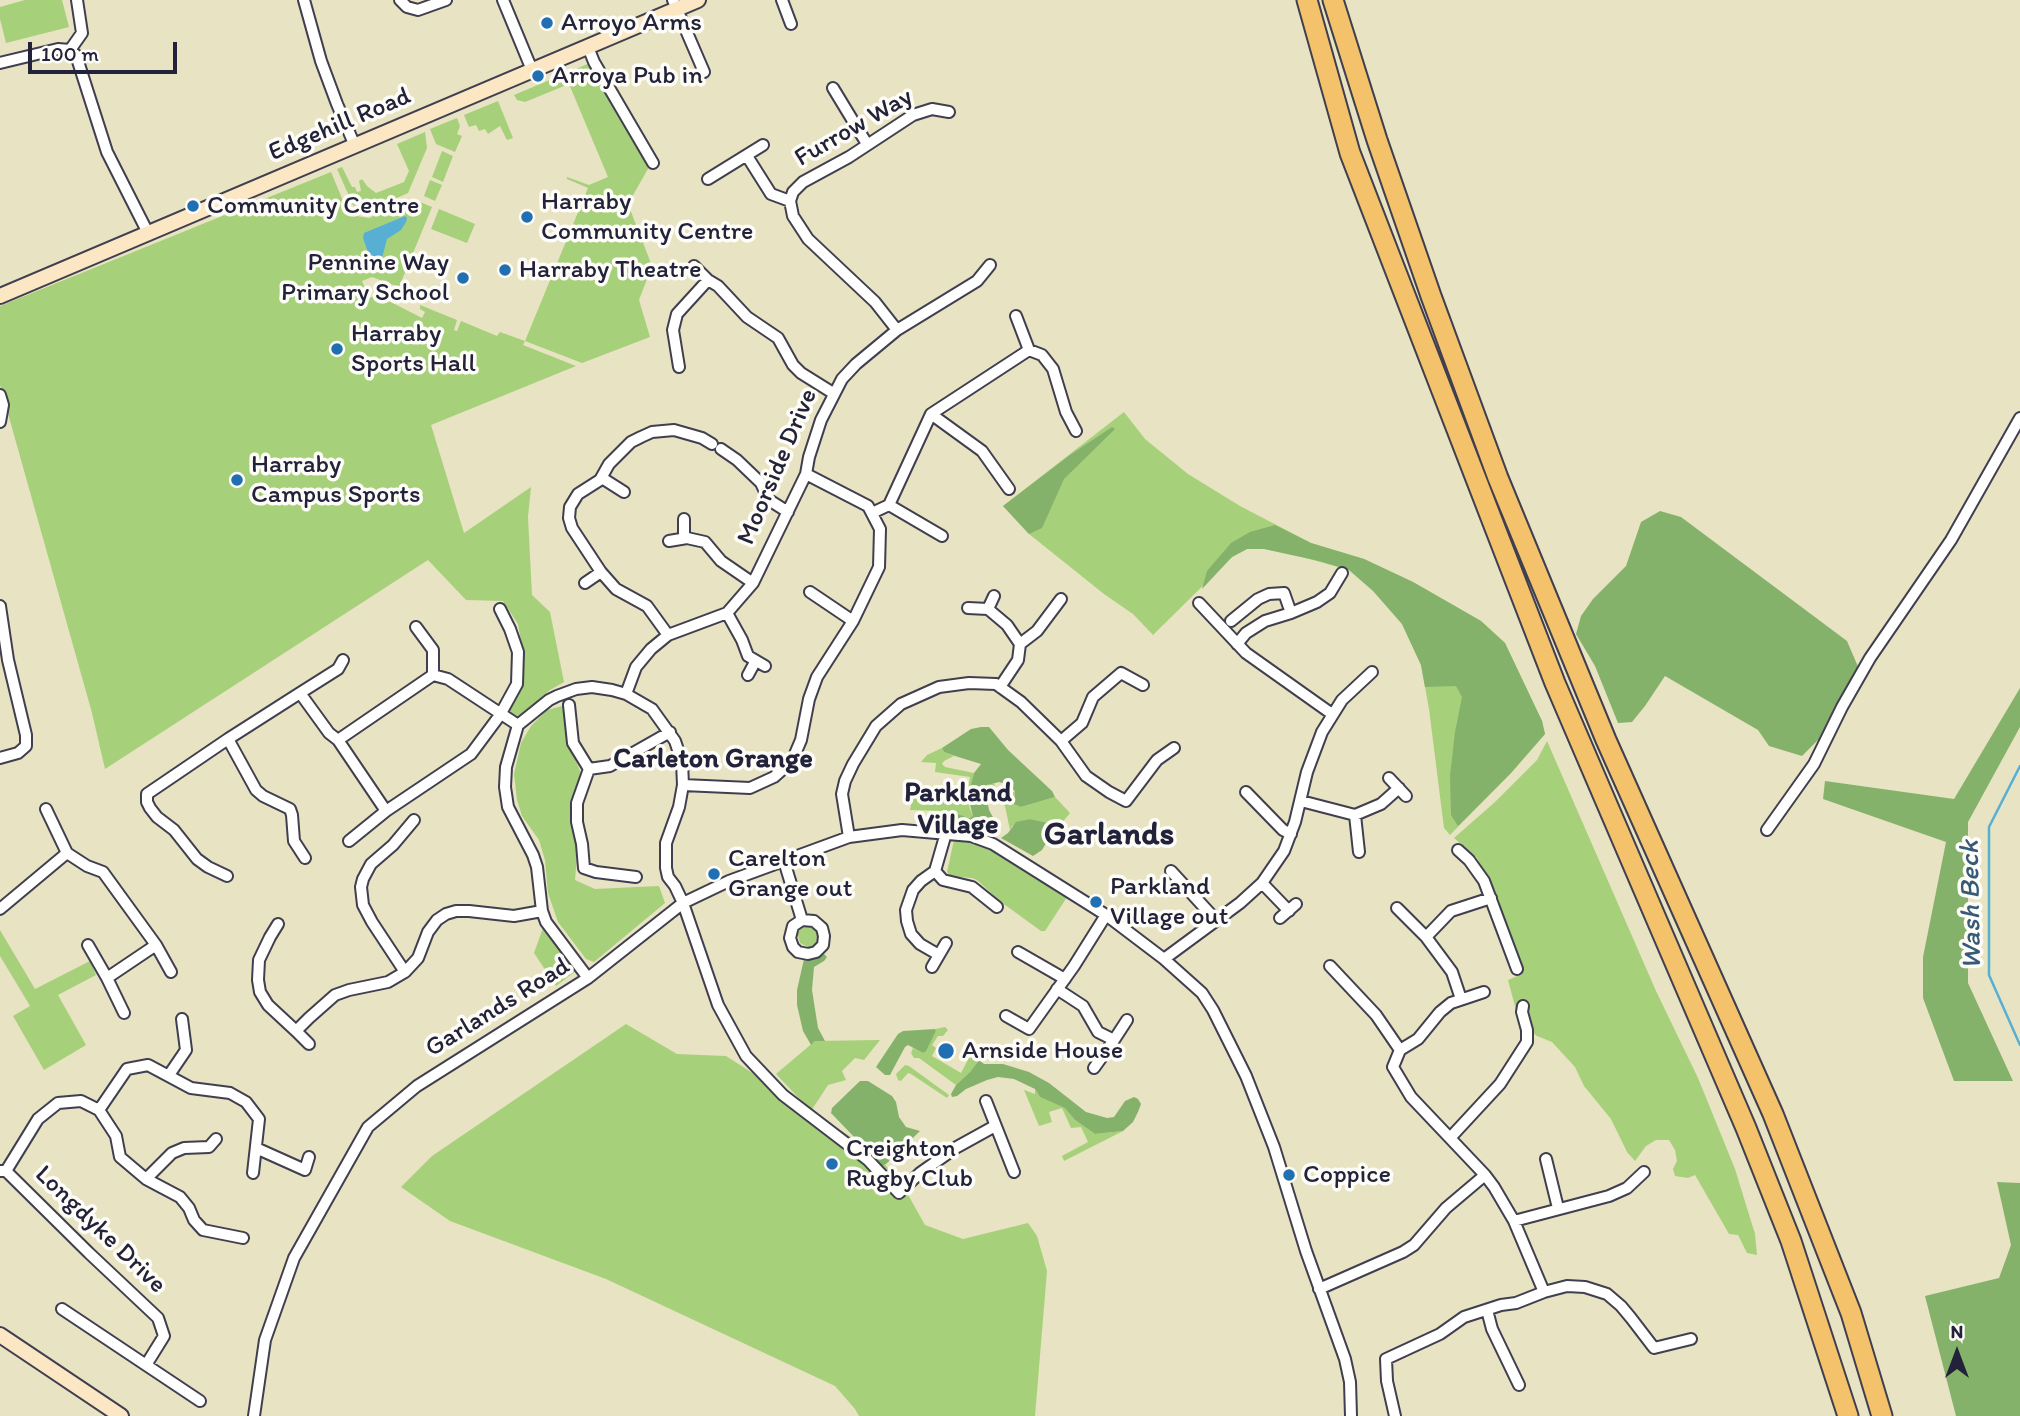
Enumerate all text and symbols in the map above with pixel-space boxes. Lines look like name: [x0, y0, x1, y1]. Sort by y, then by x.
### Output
place label: Arroyo Arms: [561, 7, 702, 39]
marker: Arroyo Arms: [539, 15, 555, 31]
scale bar: [32, 28, 180, 72]
text: 100 m: [41, 41, 99, 66]
place label: Arroya Pub in: [552, 60, 703, 92]
marker: Arroya Pub in: [530, 68, 546, 84]
street label: Edgehill Road: [264, 81, 416, 169]
street label: Furrow Way: [789, 82, 919, 174]
place label: Harraby Community Centre: [541, 186, 753, 248]
place label: Community Centre: [207, 190, 419, 222]
marker: Community Centre: [185, 198, 201, 214]
marker: Harraby Community Centre: [519, 209, 535, 225]
place label: Pennine Way Primary School: [281, 247, 449, 308]
place label: Harraby Theatre: [519, 254, 701, 286]
marker: Harraby Theatre: [497, 262, 513, 278]
marker: Pennine Way Primary School: [455, 270, 471, 286]
place label: Harraby Sports Hall: [351, 318, 476, 380]
marker: Harraby Sports Hall: [329, 341, 345, 357]
street label: Moorside Drive: [731, 384, 825, 550]
place label: Harraby Campus Sports: [251, 449, 421, 510]
marker: Harraby Campus Sports: [229, 472, 245, 488]
district label: Carleton Grange: [613, 743, 813, 777]
district label: Parkland Village: [904, 777, 1012, 843]
district label: Garlands: [1044, 816, 1174, 856]
water label: Wash Beck: [1954, 840, 1990, 970]
place label: Carelton Grange out: [728, 843, 852, 904]
marker: Carelton Grange out: [706, 866, 722, 882]
place label: Parkland Village out: [1110, 871, 1228, 932]
marker: Parkland Village out: [1088, 894, 1104, 910]
street label: Garlands Road: [420, 951, 576, 1065]
place label: Arnside House: [962, 1035, 1123, 1067]
marker: Arnside House: [936, 1041, 956, 1061]
place label: Creighton Rugby Club: [846, 1133, 973, 1194]
marker: Creighton Rugby Club: [824, 1156, 840, 1172]
street label: Longdyke Drive: [28, 1159, 172, 1301]
place label: Coppice: [1303, 1159, 1391, 1191]
marker: Coppice: [1281, 1167, 1297, 1183]
north arrow: [1922, 1318, 1992, 1388]
text: N: [1951, 1320, 1963, 1343]

